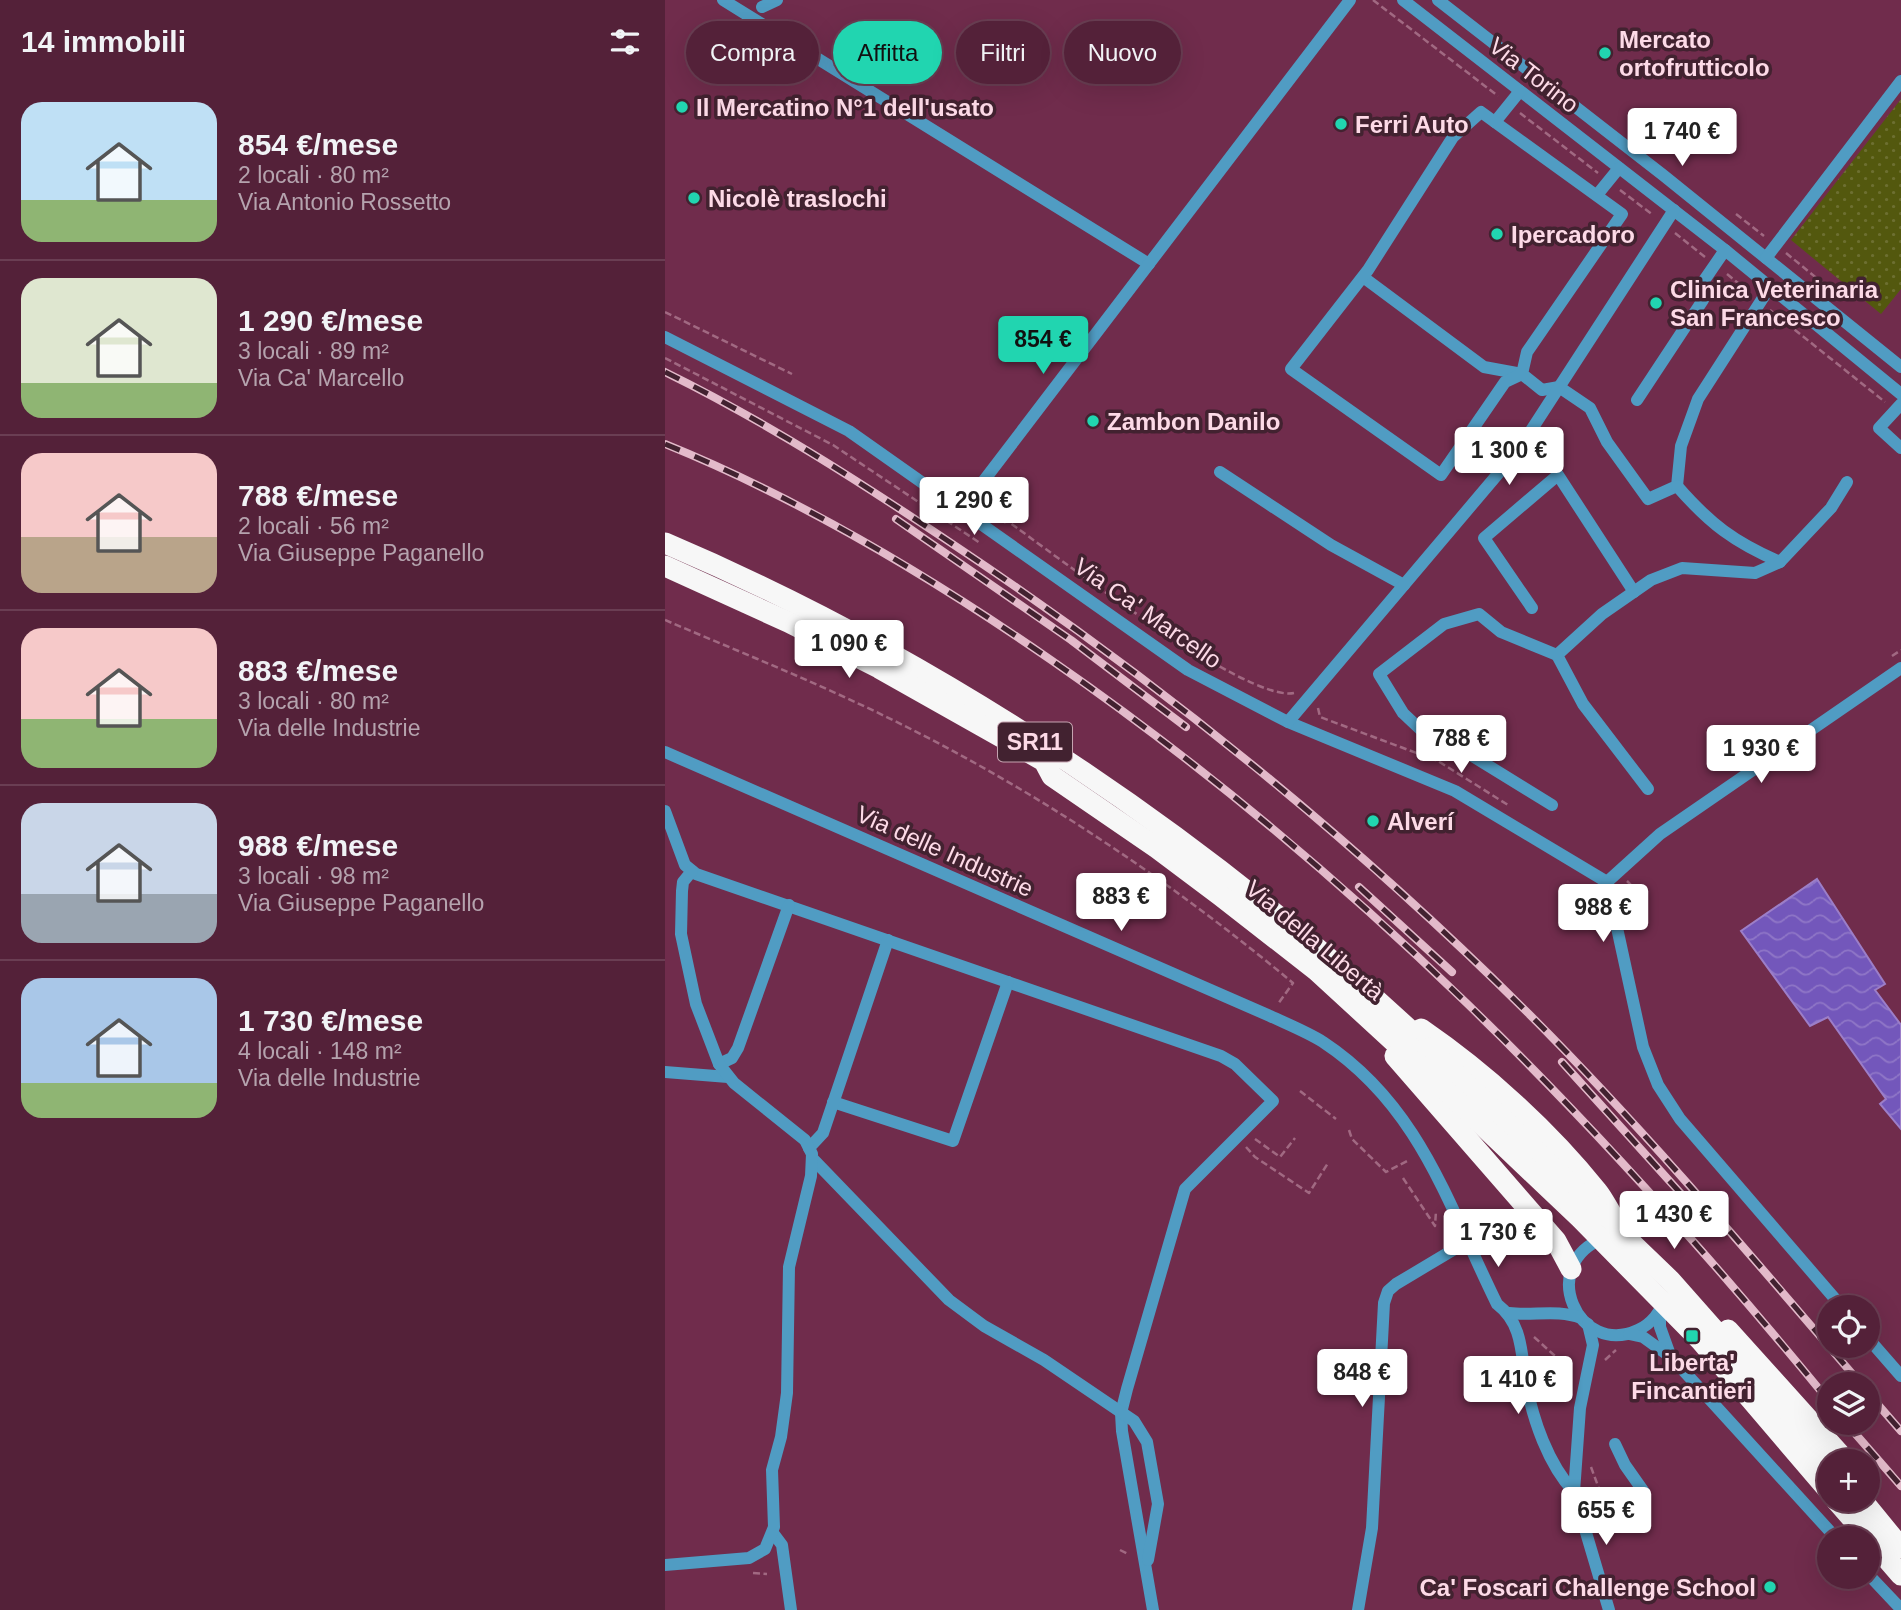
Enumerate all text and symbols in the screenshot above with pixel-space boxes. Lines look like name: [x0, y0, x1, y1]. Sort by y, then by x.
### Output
chip: Compra: [686, 21, 819, 84]
chip: Affitta: [833, 21, 942, 84]
chip: Filtri: [956, 21, 1050, 84]
chip: Nuovo: [1064, 21, 1181, 84]
icon: filters: [606, 23, 644, 61]
text: 14 immobili: [21, 25, 186, 58]
place label: Mercato ortofrutticolo: [1619, 26, 1770, 81]
street label: Via Torino: [1484, 32, 1584, 118]
marker: Mercato ortofrutticolo: [1597, 45, 1613, 61]
place label: Il Mercatino N°1 dell'usato: [696, 94, 994, 121]
marker: Il Mercatino N°1 dell'usato: [674, 99, 690, 115]
pin: 1 740 €: [1617, 108, 1747, 168]
place label: Ferri Auto: [1355, 111, 1469, 138]
marker: Ferri Auto: [1333, 116, 1349, 132]
text: 1 740 €: [1644, 118, 1720, 144]
text: 854 €/mese: [238, 128, 398, 161]
icon: home: [77, 130, 161, 214]
text: 2 locali · 80 m²: [238, 162, 389, 188]
place label: Nicolè traslochi: [708, 185, 887, 212]
text: Via Antonio Rossetto: [238, 189, 451, 215]
marker: Nicolè traslochi: [686, 190, 702, 206]
place label: Ipercadoro: [1511, 221, 1635, 248]
marker: Ipercadoro: [1489, 226, 1505, 242]
place label: Clinica Veterinaria San Francesco: [1670, 276, 1879, 331]
marker: Clinica Veterinaria San Francesco: [1648, 295, 1664, 311]
text: 1 290 €/mese: [238, 304, 423, 337]
icon: home: [77, 306, 161, 390]
pin: 854 €: [994, 316, 1092, 376]
text: 854 €: [1014, 326, 1072, 352]
text: 3 locali · 89 m²: [238, 338, 389, 364]
text: Via Ca' Marcello: [238, 365, 404, 391]
place label: Zambon Danilo: [1107, 408, 1280, 435]
marker: Zambon Danilo: [1085, 413, 1101, 429]
pin: 1 300 €: [1444, 428, 1574, 487]
text: 1 300 €: [1471, 437, 1547, 463]
pin: 1 290 €: [909, 477, 1039, 537]
text: 788 €/mese: [238, 479, 398, 512]
icon: home: [77, 481, 161, 565]
text: 1 290 €: [936, 487, 1012, 513]
text: 2 locali · 56 m²: [238, 513, 389, 539]
text: Via Giuseppe Paganello: [238, 540, 484, 566]
street label: Via Ca' Marcello: [1069, 552, 1227, 674]
pin: 1 090 €: [784, 620, 914, 680]
text: 1 090 €: [811, 630, 887, 656]
text: 883 €/mese: [238, 654, 398, 687]
icon: home: [77, 656, 161, 740]
text: 3 locali · 80 m²: [238, 688, 389, 714]
text: Via delle Industrie: [238, 715, 420, 741]
pin: 788 €: [1412, 716, 1510, 775]
road number: SR11: [998, 722, 1072, 762]
text: 788 €: [1432, 725, 1490, 751]
pin: 1 930 €: [1696, 726, 1826, 785]
text: 1 930 €: [1723, 735, 1799, 761]
street label: Via delle Industrie: [853, 800, 1037, 902]
place label: Alverí: [1387, 808, 1455, 835]
marker: Alverí: [1365, 813, 1381, 829]
text: 988 €/mese: [238, 829, 398, 862]
icon: home: [77, 831, 161, 915]
text: 3 locali · 98 m²: [238, 863, 389, 889]
pin: 883 €: [1072, 874, 1170, 933]
street label: Via della Libertà: [1241, 874, 1390, 1006]
text: 883 €: [1092, 883, 1150, 909]
pin: 988 €: [1554, 884, 1652, 944]
text: Via Giuseppe Paganello: [238, 890, 484, 916]
text: 988 €: [1574, 894, 1632, 920]
text: 1 730 €/mese: [238, 1004, 423, 1037]
icon: home: [77, 1006, 161, 1090]
text: 4 locali · 148 m²: [238, 1038, 402, 1064]
text: Via delle Industrie: [238, 1065, 420, 1091]
pin: 1 430 €: [1609, 1192, 1739, 1251]
text: 1 430 €: [1636, 1201, 1712, 1227]
pin: 1 730 €: [1433, 1210, 1563, 1269]
text: 1 730 €: [1460, 1219, 1536, 1245]
map controls: [1817, 1295, 1880, 1589]
button: locate: [1817, 1295, 1880, 1358]
marker: Liberta' Fincantieri: [1684, 1328, 1700, 1344]
place label: Liberta' Fincantieri: [1631, 1349, 1753, 1404]
pin: 848 €: [1313, 1350, 1411, 1409]
pin: 1 410 €: [1453, 1356, 1583, 1416]
text: 848 €: [1333, 1359, 1391, 1385]
text: 1 410 €: [1480, 1366, 1556, 1392]
button: layers: [1817, 1372, 1880, 1435]
button: +: [1817, 1449, 1880, 1512]
pin: 655 €: [1557, 1488, 1655, 1547]
text: 655 €: [1577, 1497, 1635, 1523]
button: −: [1817, 1526, 1880, 1589]
place label: Ca' Foscari Challenge School: [1420, 1574, 1756, 1601]
marker: Ca' Foscari Challenge School: [1762, 1579, 1778, 1595]

